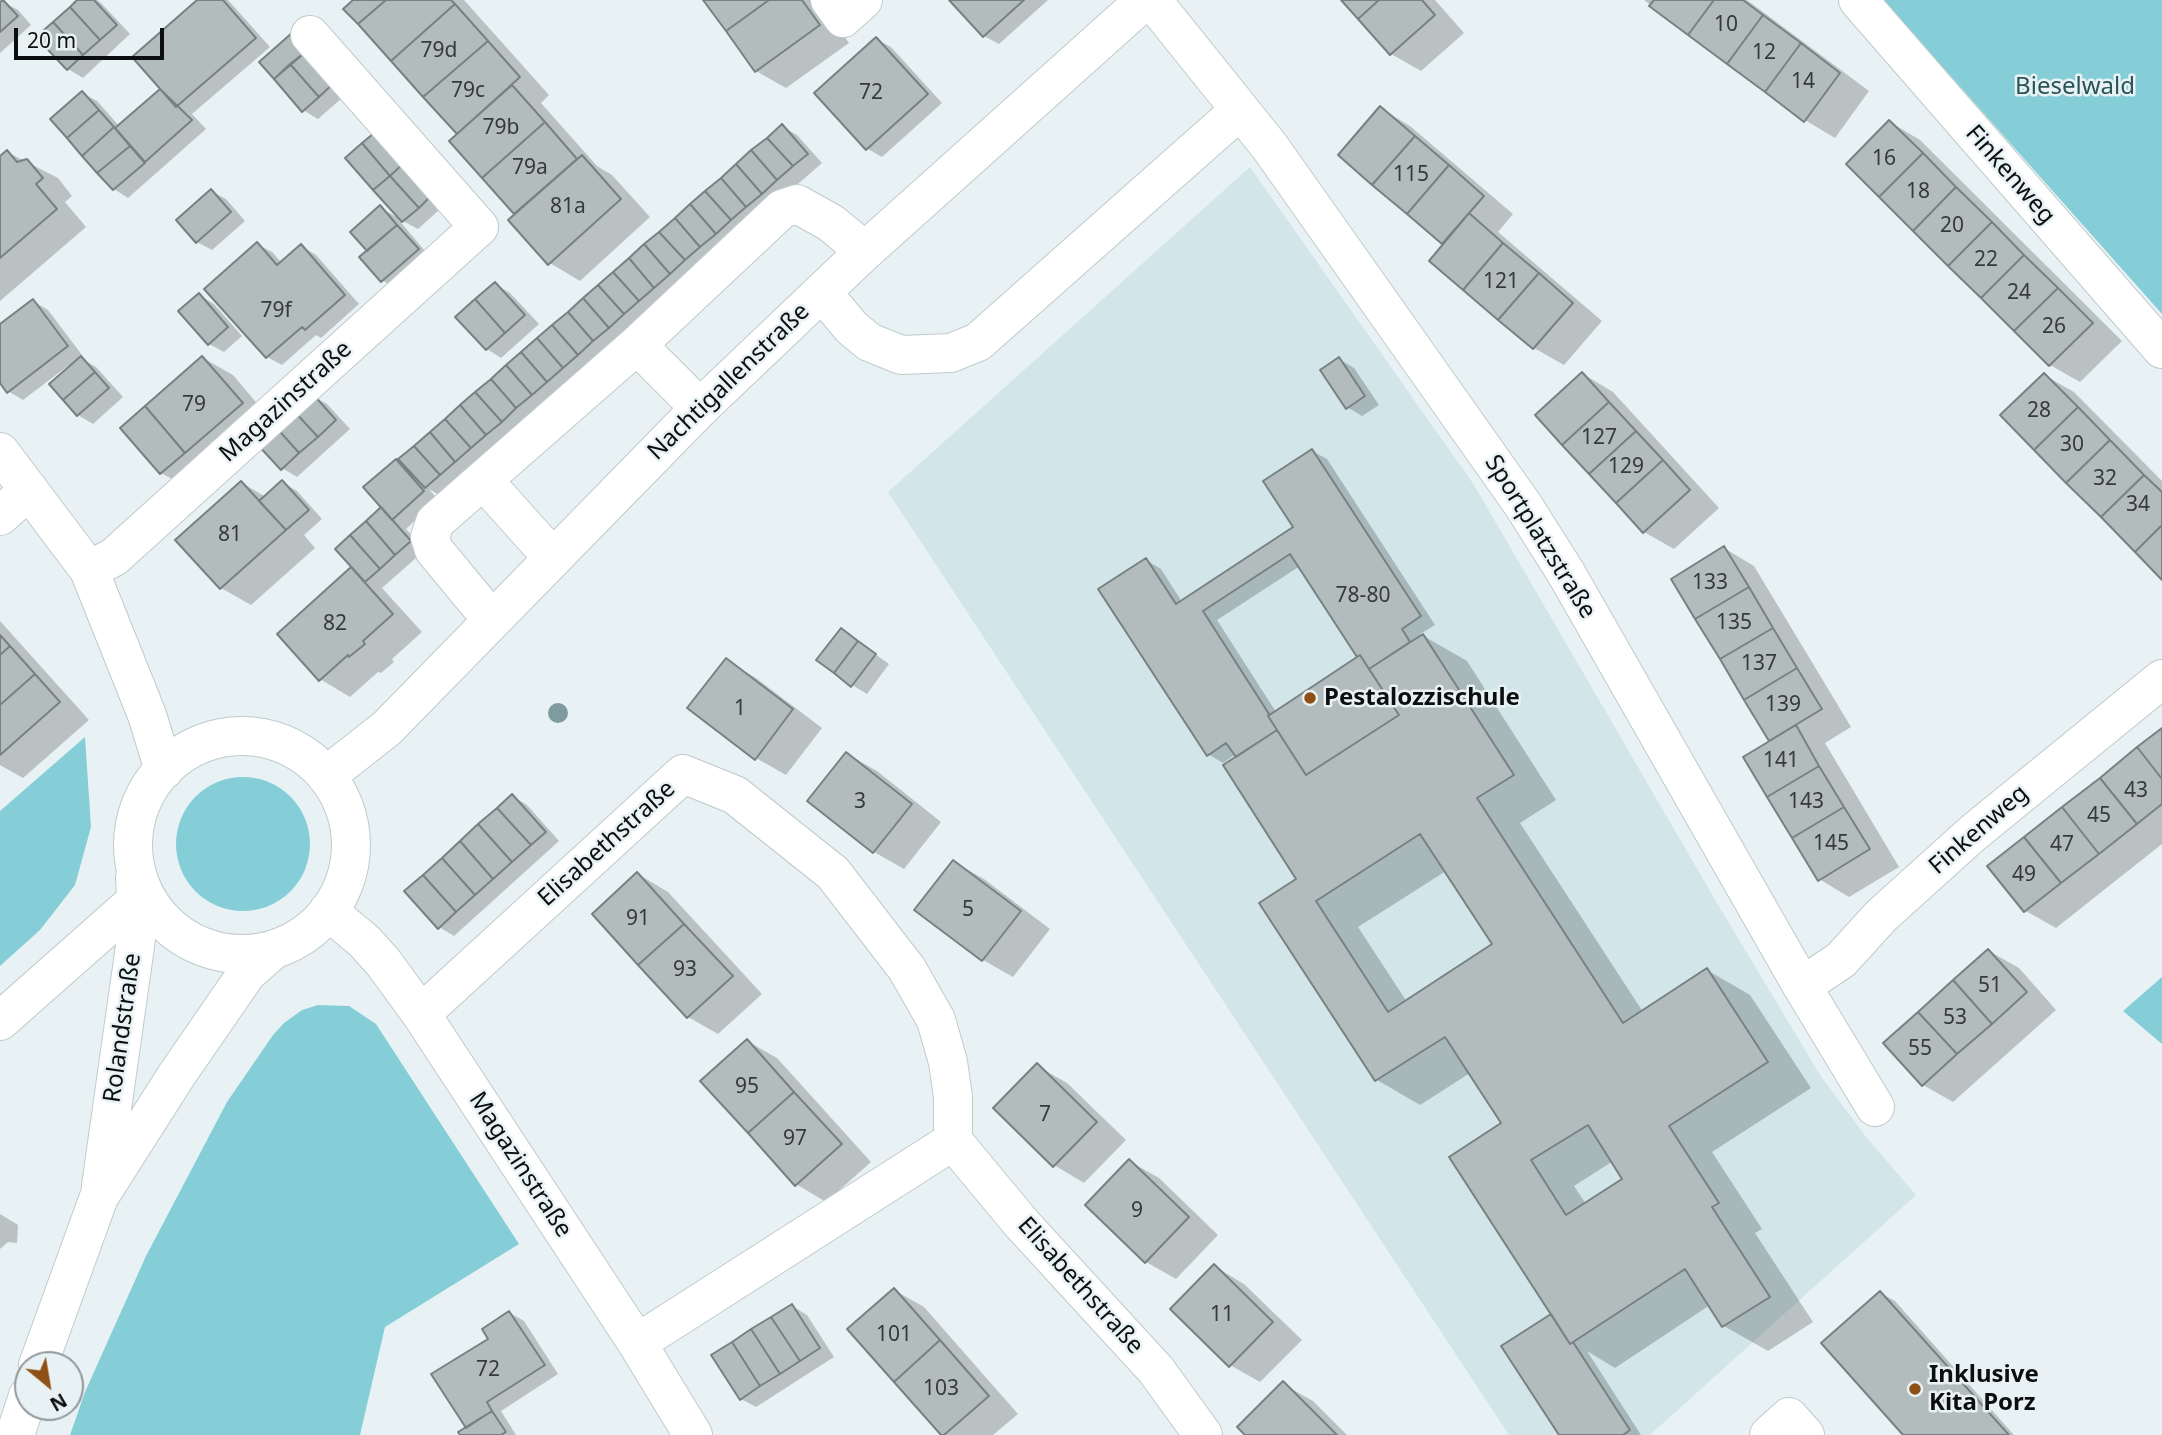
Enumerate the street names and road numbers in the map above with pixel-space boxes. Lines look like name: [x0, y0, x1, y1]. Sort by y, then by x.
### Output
street label: Finkenweg: [1959, 120, 2061, 230]
street label: Nachtigallenstraße: [642, 297, 816, 467]
street label: Magazinstraße: [214, 335, 358, 469]
street label: Sportplatzstraße: [1478, 450, 1602, 624]
street label: Elisabethstraße: [533, 775, 681, 913]
street label: Finkenweg: [1924, 779, 2034, 881]
street label: Rolandstraße: [98, 952, 148, 1104]
street label: Magazinstraße: [462, 1087, 578, 1243]
street label: Elisabethstraße: [1011, 1212, 1149, 1360]

